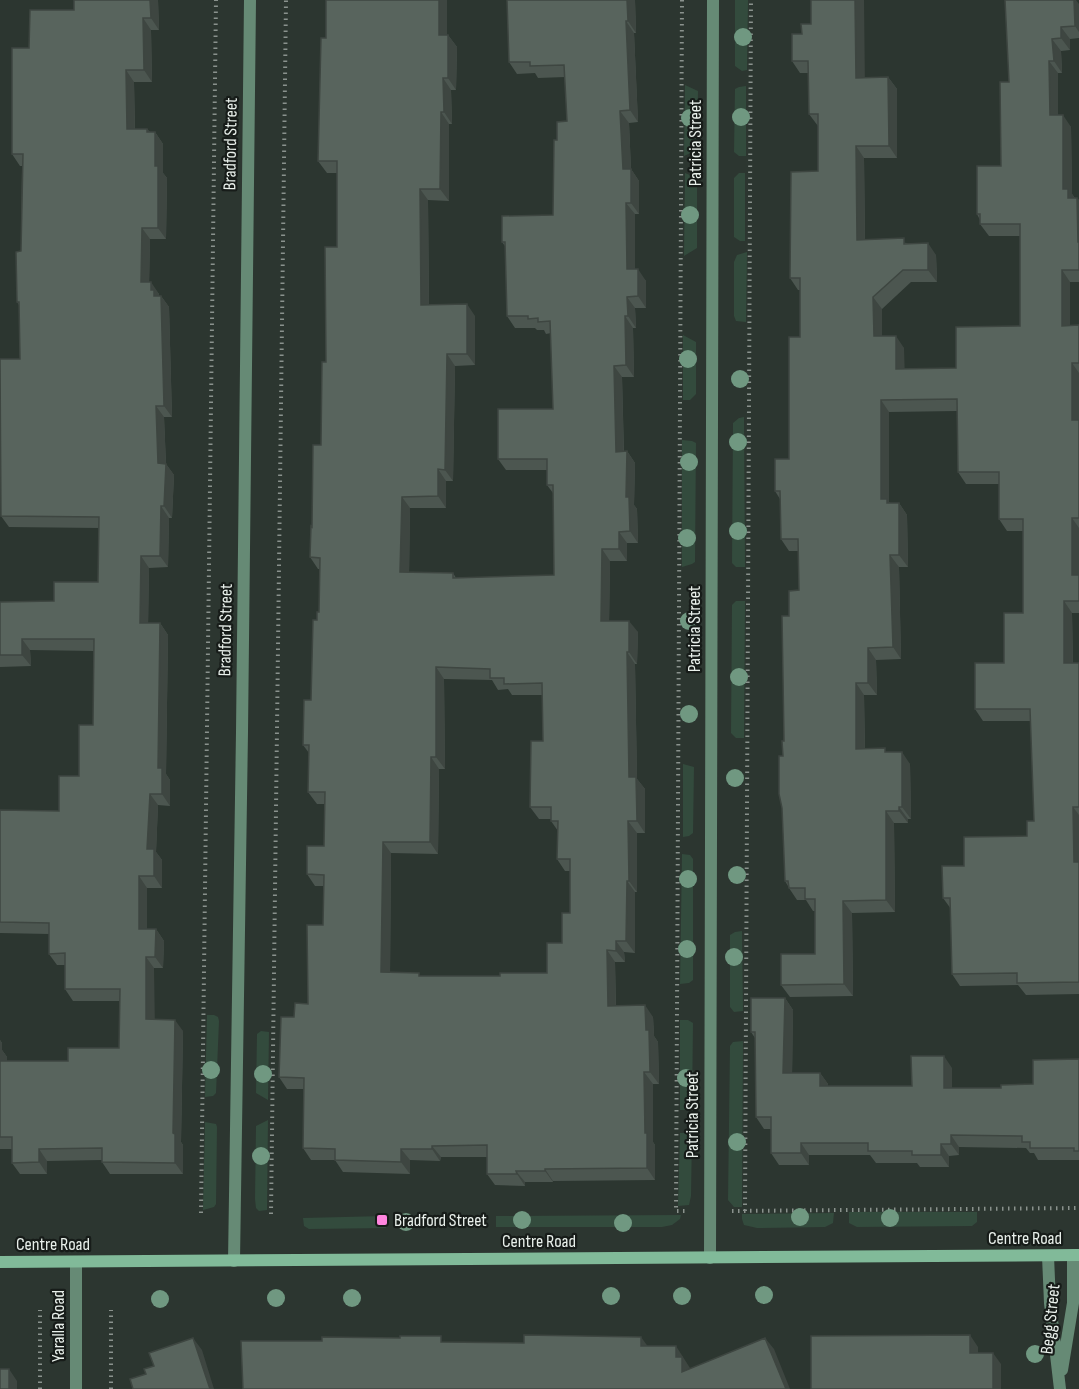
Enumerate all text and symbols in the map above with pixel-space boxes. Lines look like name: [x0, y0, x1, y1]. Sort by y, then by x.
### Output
street label: Bradford Street: [219, 97, 242, 191]
street label: Patricia Street: [685, 99, 706, 186]
street label: Bradford Street: [214, 583, 237, 677]
street label: Patricia Street: [684, 585, 705, 672]
street label: Patricia Street: [682, 1071, 703, 1158]
place label: Bradford Street: [394, 1210, 487, 1231]
marker: Bradford Street: [375, 1213, 389, 1227]
street label: Centre Road: [988, 1228, 1062, 1249]
street label: Centre Road: [502, 1231, 576, 1252]
street label: Centre Road: [16, 1234, 90, 1255]
street label: Begg Street: [1036, 1282, 1065, 1355]
street label: Yaralla Road: [48, 1290, 69, 1362]

